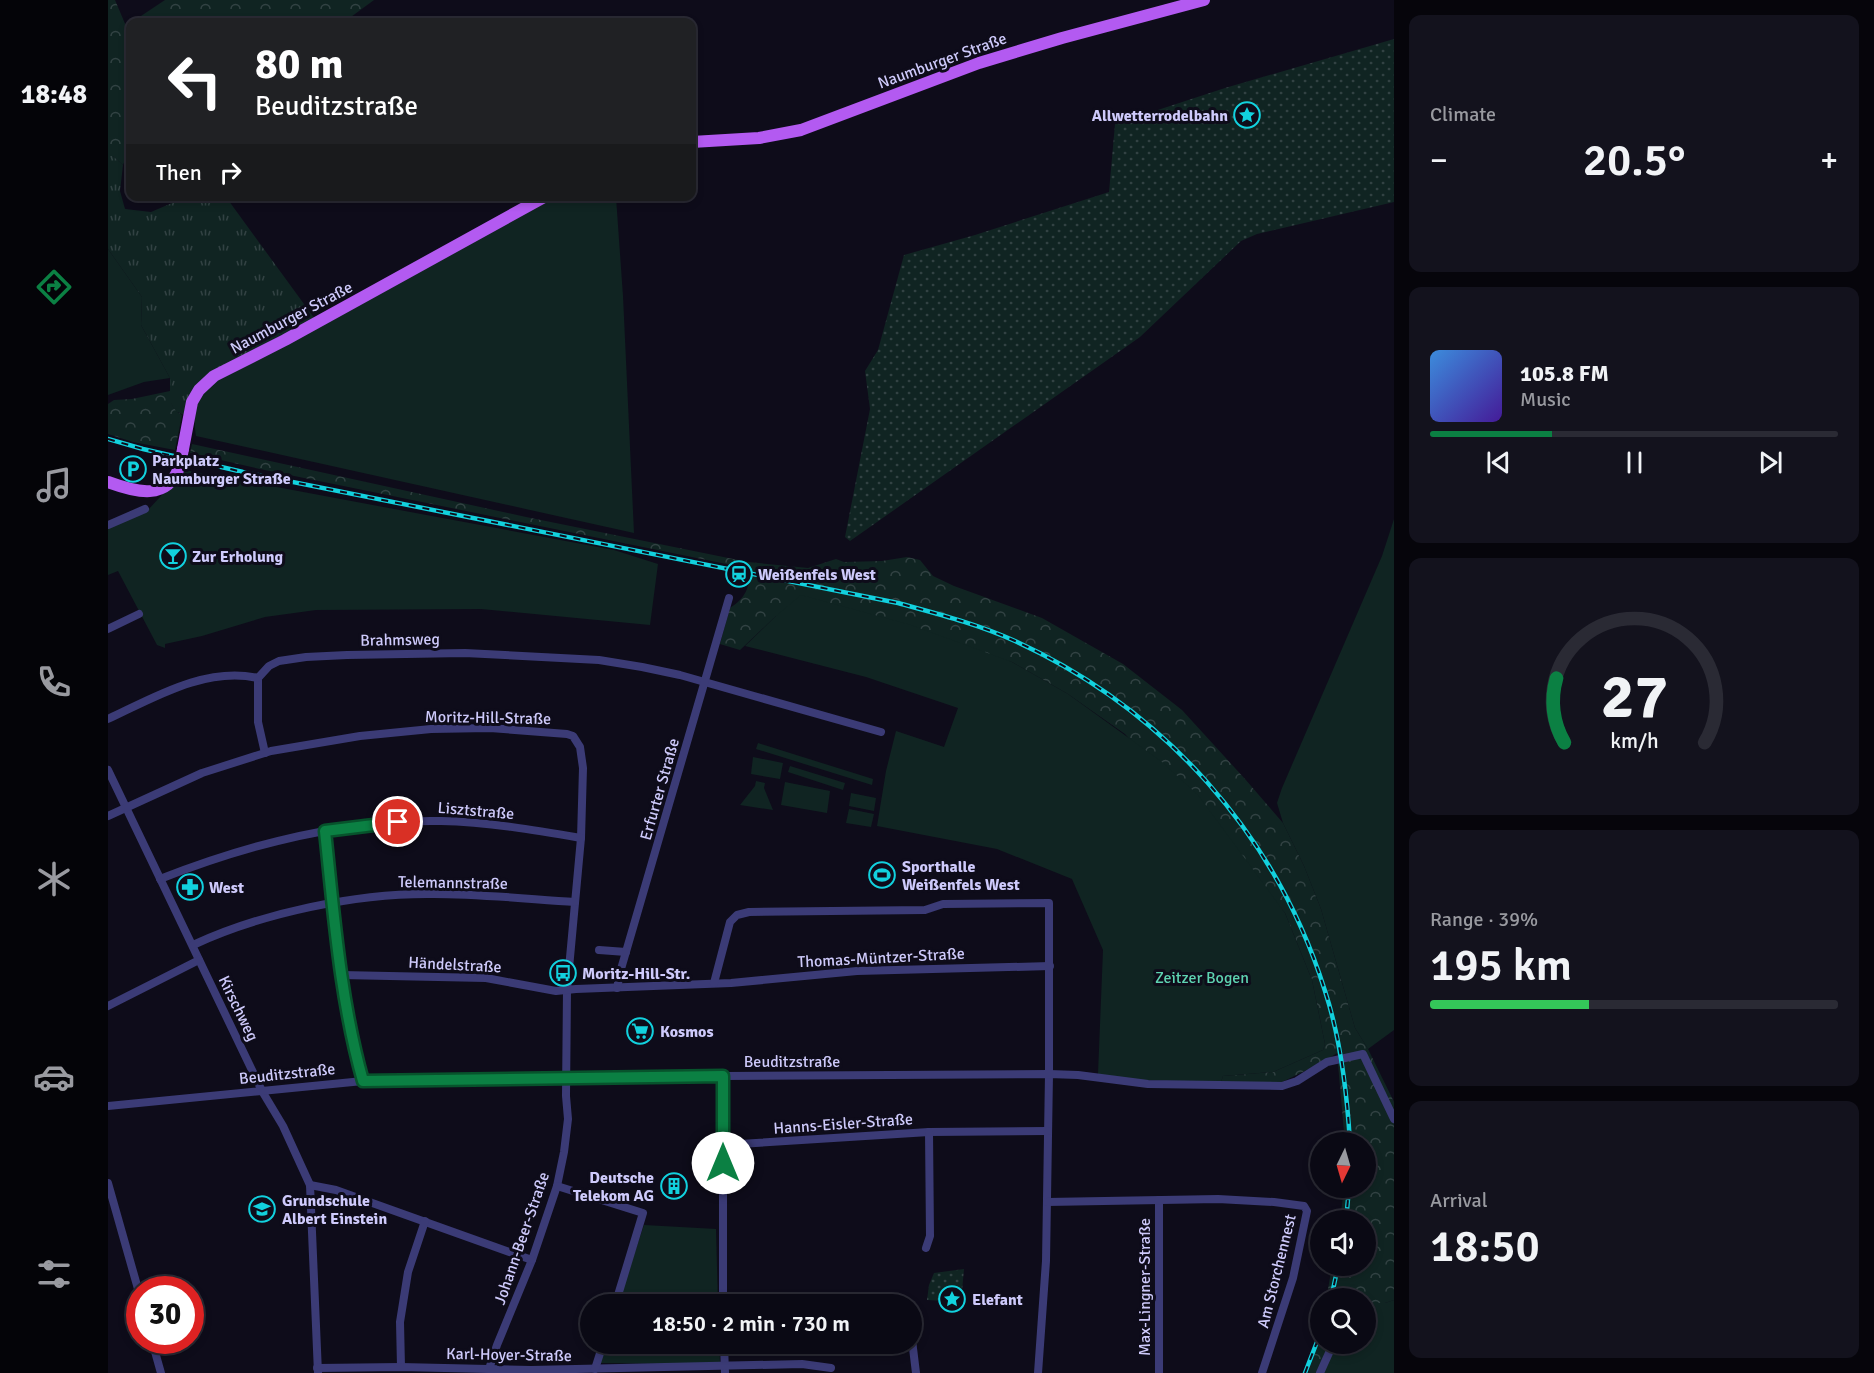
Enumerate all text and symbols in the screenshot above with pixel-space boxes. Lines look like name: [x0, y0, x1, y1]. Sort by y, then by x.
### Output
street label: Naumburger Straße: [875, 28, 1010, 94]
text: 80 m: [255, 39, 344, 90]
icon: left: [156, 42, 234, 120]
text: 18:48: [21, 78, 87, 111]
text: Beuditzstraße: [255, 90, 418, 123]
place icon: Allwetterrodelbahn: [1232, 100, 1262, 130]
text: Climate: [1430, 102, 1496, 127]
place label: Allwetterrodelbahn: [1092, 106, 1228, 126]
text: 20.5°: [1583, 133, 1685, 188]
text: −: [1430, 140, 1448, 181]
text: +: [1820, 140, 1838, 181]
icon: right: [214, 156, 247, 189]
text: Then: [156, 159, 202, 186]
icon: directions: [33, 266, 75, 308]
street label: Naumburger Straße: [227, 277, 356, 359]
text: 105.8 FM: [1520, 360, 1609, 387]
text: Music: [1520, 387, 1571, 412]
icon: previous: [1482, 446, 1515, 479]
icon: pause: [1618, 446, 1651, 479]
icon: next: [1754, 446, 1787, 479]
place label: Parkplatz Naumburger Straße: [152, 451, 291, 489]
parking icon: Parkplatz Naumburger Straße: [118, 454, 148, 484]
icon: music: [33, 464, 75, 506]
bar icon: Zur Erholung: [158, 541, 188, 571]
place label: Zur Erholung: [192, 547, 284, 567]
station icon: Weißenfels West: [724, 559, 754, 589]
place label: Weißenfels West: [758, 565, 876, 585]
street label: Brahmsweg: [360, 629, 440, 651]
text: 27: [1600, 659, 1668, 736]
icon: phone: [33, 661, 75, 703]
street label: Moritz-Hill-Straße: [425, 707, 551, 729]
text: km/h: [1610, 729, 1658, 755]
street label: Erfurter Straße: [636, 736, 684, 843]
pin: [372, 796, 423, 847]
street label: Lisztstraße: [437, 798, 515, 824]
icon: arrive: [381, 805, 414, 838]
place label: Sporthalle Weißenfels West: [902, 857, 1020, 895]
icon: climate: [33, 858, 75, 900]
sports icon: Sporthalle Weißenfels West: [867, 860, 897, 890]
pharmacy icon: West: [175, 872, 205, 902]
street label: Telemannstraße: [398, 872, 508, 894]
place label: West: [209, 878, 244, 898]
text: Range · 39%: [1430, 907, 1538, 932]
text: 195 km: [1430, 938, 1572, 993]
street label: Thomas-Müntzer-Straße: [797, 944, 965, 972]
street label: Händelstraße: [408, 953, 502, 977]
bus stop icon: Moritz-Hill-Str.: [548, 958, 578, 988]
place label: Moritz-Hill-Str.: [582, 964, 690, 984]
park label: Zeitzer Bogen: [1155, 968, 1249, 988]
street label: Kirschweg: [214, 972, 263, 1045]
supermarket icon: Kosmos: [625, 1016, 655, 1046]
place label: Kosmos: [660, 1022, 714, 1042]
street label: Beuditzstraße: [744, 1052, 840, 1072]
icon: car: [33, 1056, 75, 1098]
street label: Beuditzstraße: [238, 1059, 336, 1089]
street label: Hanns-Eisler-Straße: [773, 1109, 913, 1139]
position arrow: [691, 1131, 755, 1195]
north arrow: [1310, 1132, 1376, 1198]
map controls: [1310, 1132, 1376, 1354]
place label: Deutsche Telekom AG: [573, 1168, 654, 1206]
street label: Johann-Beer-Straße: [490, 1169, 554, 1307]
building icon: Deutsche Telekom AG: [659, 1171, 689, 1201]
text: Arrival: [1430, 1188, 1488, 1213]
place label: Grundschule Albert Einstein: [282, 1191, 387, 1229]
school or university icon: Grundschule Albert Einstein: [247, 1194, 277, 1224]
button: sound: [1310, 1210, 1376, 1276]
street label: Am Storchennest: [1253, 1212, 1301, 1330]
street label: Max-Lingner-Straße: [1135, 1218, 1155, 1356]
text: 18:50: [1430, 1219, 1540, 1274]
icon: filters: [33, 1253, 75, 1295]
speed limit sign: 30: [126, 1276, 204, 1354]
place icon: Elefant: [937, 1284, 967, 1314]
button: search: [1310, 1288, 1376, 1354]
place label: Elefant: [972, 1290, 1023, 1310]
text: 18:50 · 2 min · 730 m: [652, 1310, 850, 1337]
street label: Karl-Hoyer-Straße: [446, 1344, 572, 1366]

